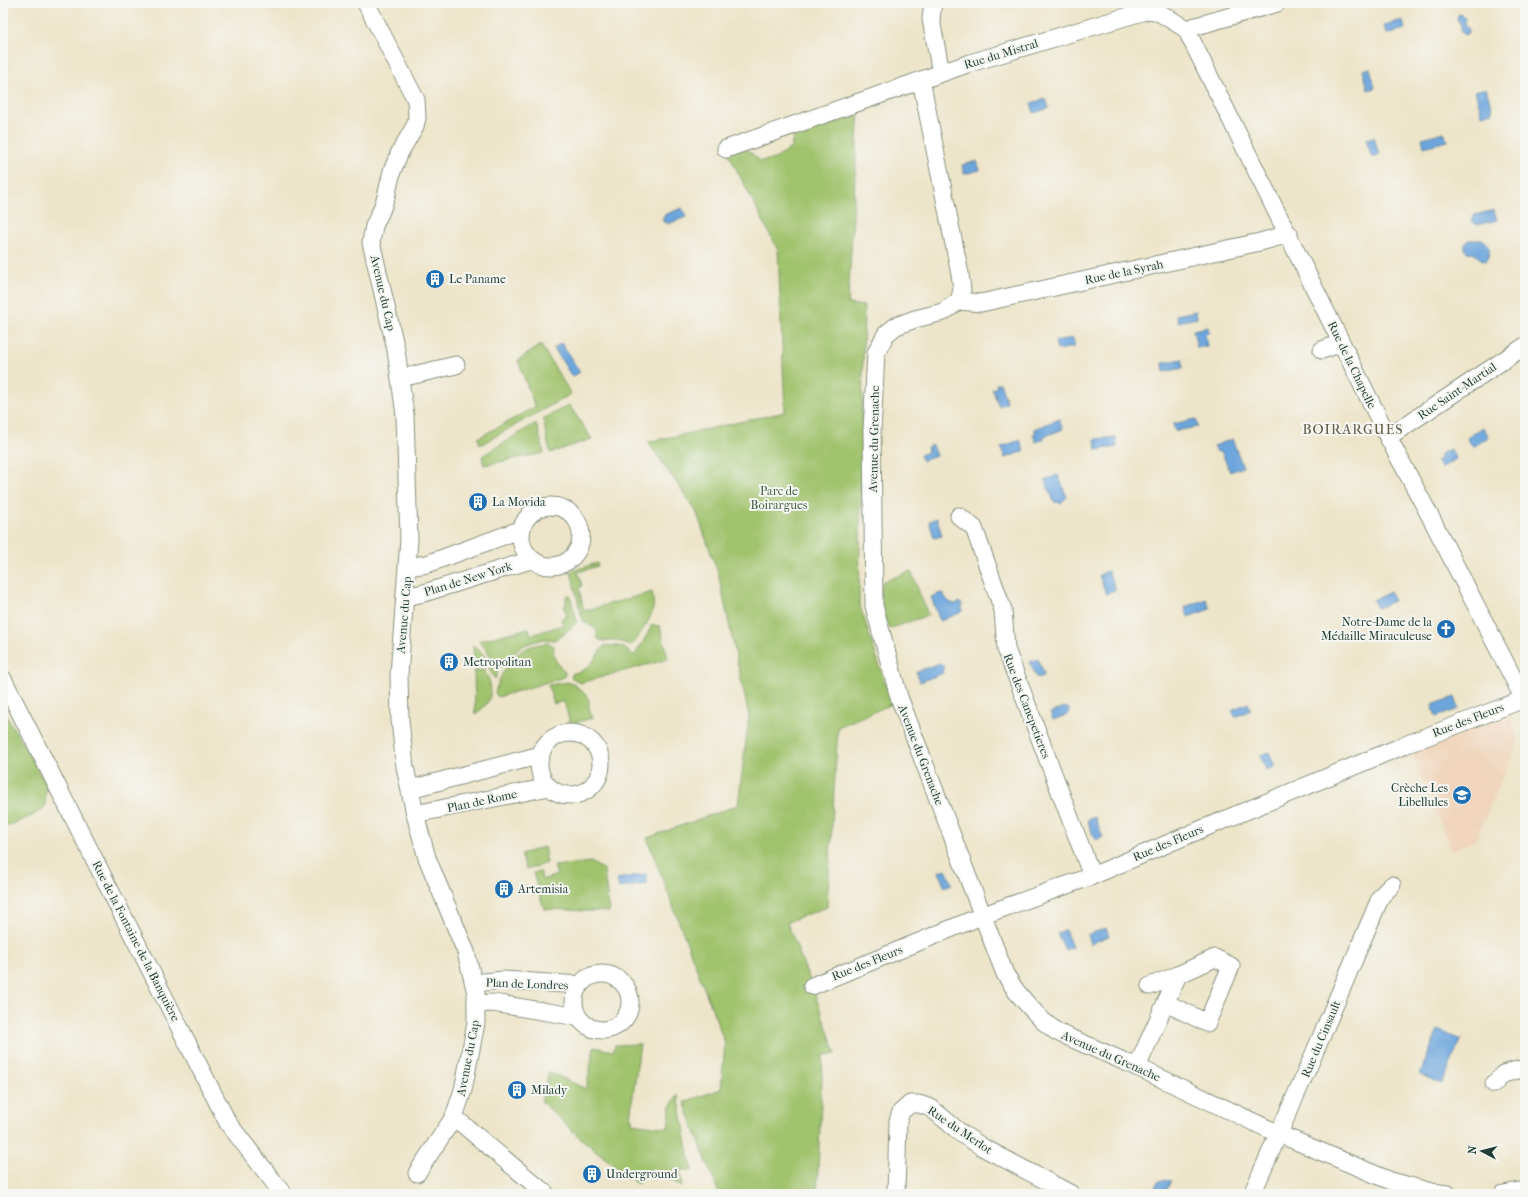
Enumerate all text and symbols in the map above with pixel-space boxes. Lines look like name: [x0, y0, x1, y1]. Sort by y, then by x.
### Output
street label: Rue du Mistral: [962, 36, 1040, 72]
street label: Avenue du Cap: [367, 253, 399, 333]
street label: Rue de la Syrah: [1083, 257, 1165, 287]
building icon: Le Paname: [424, 268, 446, 290]
place label: Le Paname: [449, 272, 506, 286]
street label: Rue de la Chapelle: [1325, 319, 1379, 411]
street label: Rue Saint-Martial: [1415, 359, 1499, 422]
street label: Avenue du Grenache: [866, 385, 882, 494]
district label: BOIRARGUES: [1302, 421, 1404, 438]
park label: Parc de Boirargues: [751, 484, 808, 512]
building icon: La Movida: [467, 491, 489, 513]
place label: La Movida: [492, 495, 546, 509]
street label: Plan de New York: [422, 559, 514, 599]
street label: Avenue du Cap: [394, 575, 414, 655]
place label: Notre-Dame de la Médaille Miraculeuse: [1321, 615, 1432, 643]
church icon: Notre-Dame de la Médaille Miraculeuse: [1435, 618, 1457, 640]
building icon: Metropolitan: [438, 651, 460, 673]
street label: Rue des Canepetieres: [1001, 652, 1054, 761]
place label: Metropolitan: [463, 655, 531, 669]
street label: Rue des Fleurs: [1430, 700, 1506, 740]
street label: Avenue du Grenache: [895, 702, 947, 808]
place label: Crèche Les Libellules: [1391, 781, 1449, 809]
school or university icon: Crèche Les Libellules: [1451, 784, 1473, 806]
street label: Plan de Rome: [446, 787, 518, 815]
street label: Rue des Fleurs: [1131, 822, 1206, 864]
street label: Rue de la Fontaine de la Banquière: [89, 858, 183, 1024]
building icon: Artemisia: [493, 878, 515, 900]
place label: Artemisia: [517, 882, 569, 896]
street label: Rue des Fleurs: [829, 942, 905, 984]
street label: Plan de Londres: [485, 976, 569, 992]
street label: Rue du Cinsault: [1298, 998, 1344, 1080]
street label: Avenue du Cap: [454, 1018, 482, 1098]
street label: Avenue du Grenache: [1058, 1027, 1163, 1084]
building icon: Milady: [506, 1079, 528, 1101]
place label: Milady: [531, 1083, 568, 1097]
street label: Rue du Merlot: [925, 1103, 996, 1157]
north arrow: [1462, 1131, 1502, 1171]
text: N: [1466, 1144, 1480, 1155]
building icon: Underground: [581, 1163, 603, 1185]
place label: Underground: [606, 1167, 678, 1181]

